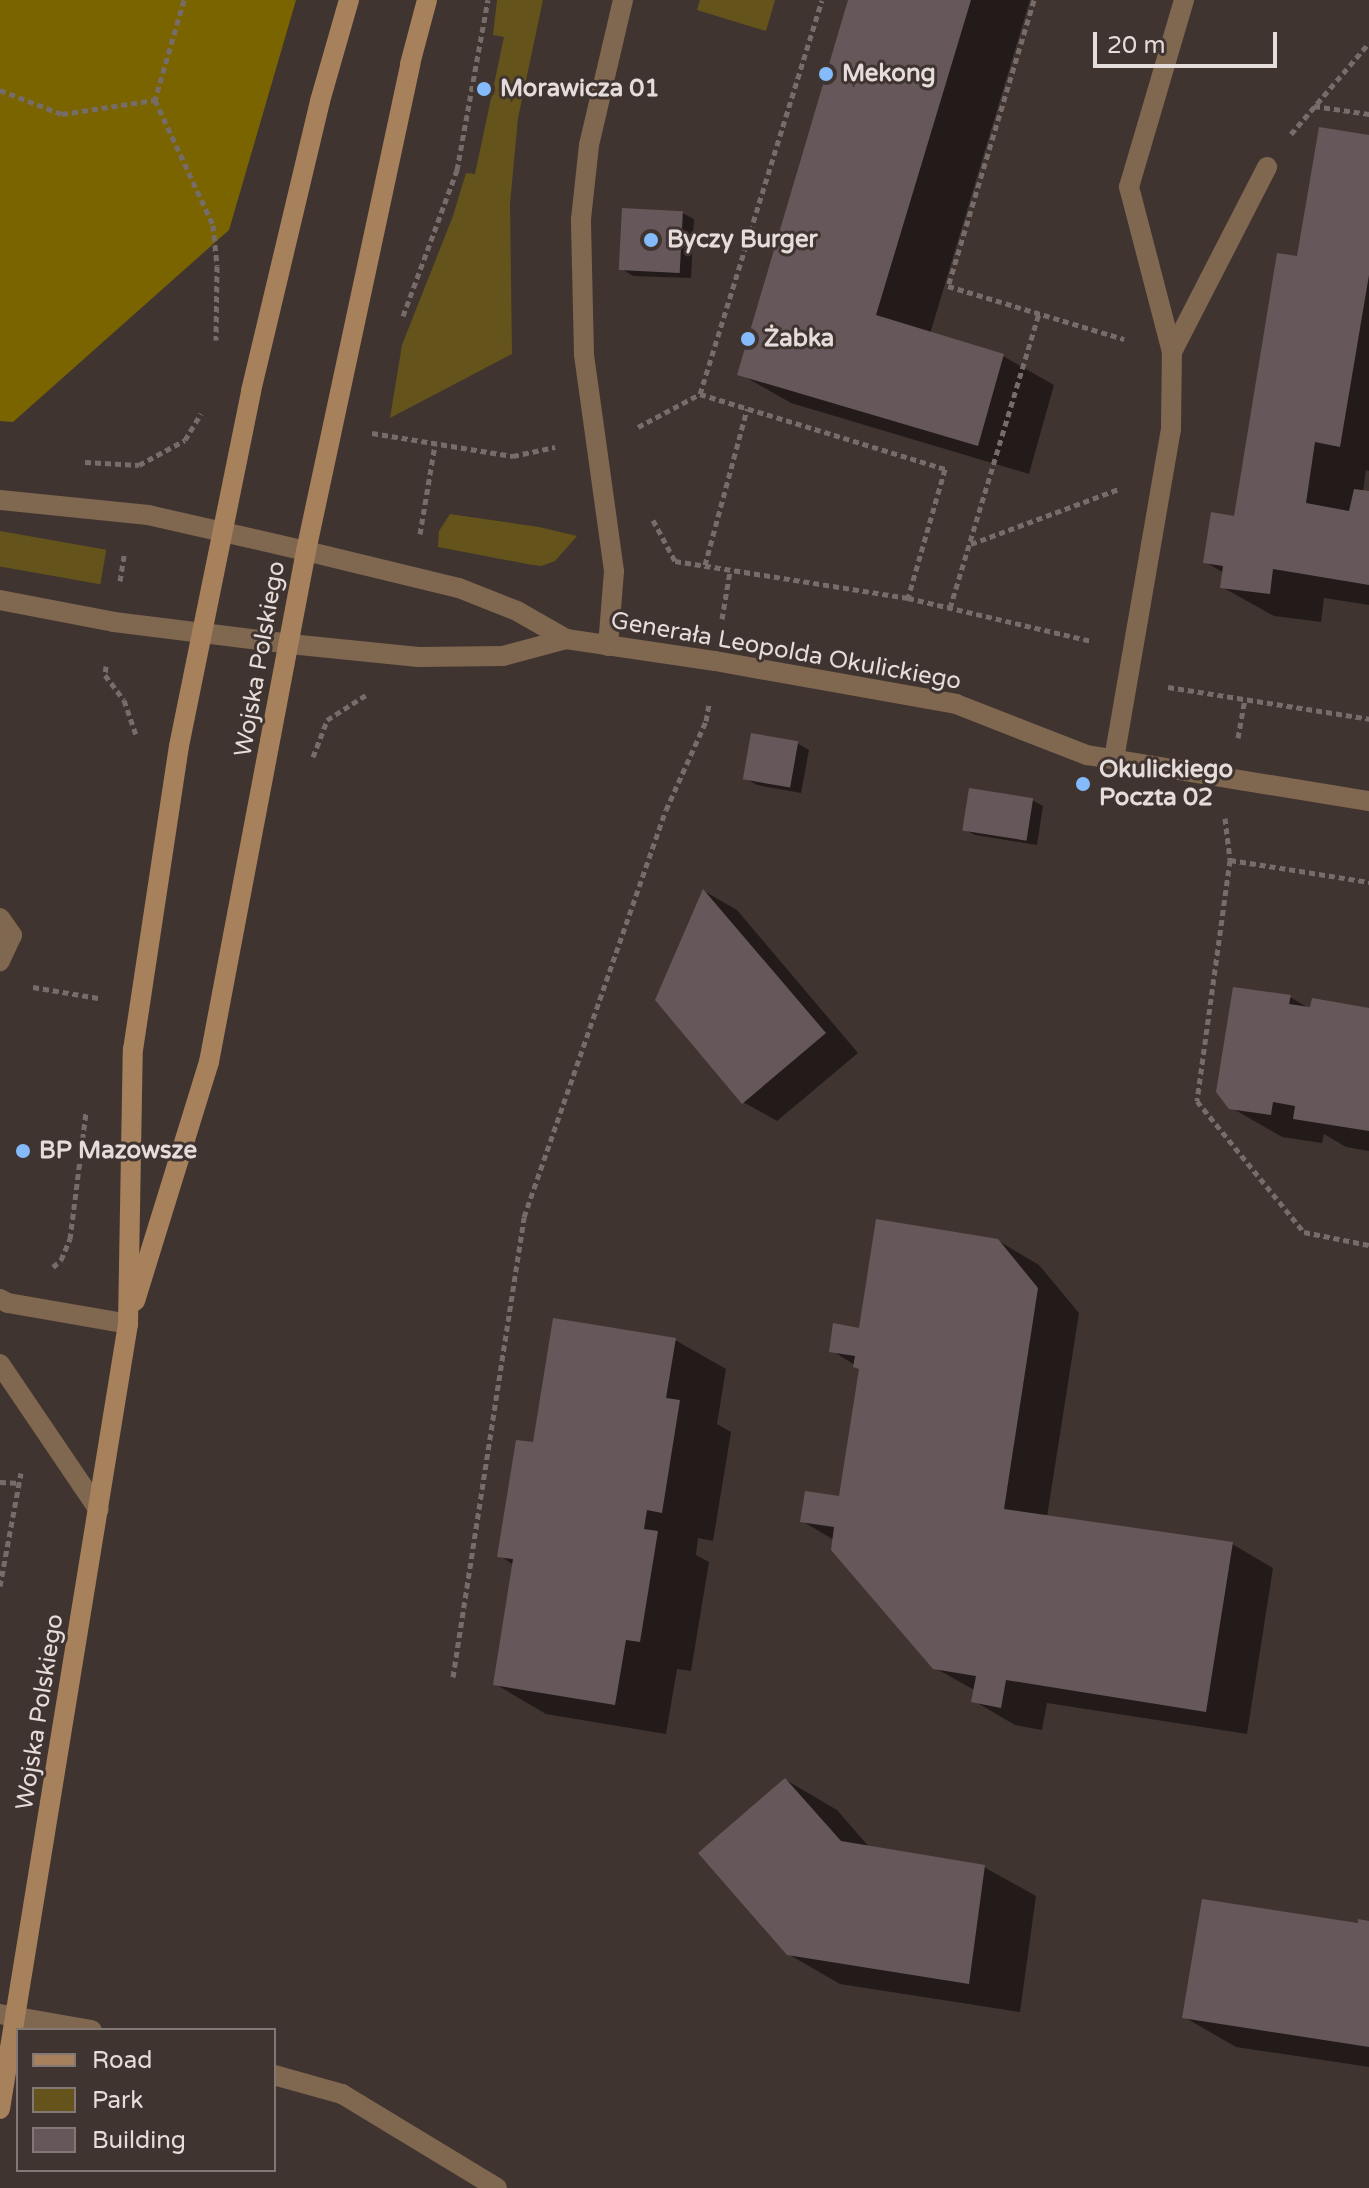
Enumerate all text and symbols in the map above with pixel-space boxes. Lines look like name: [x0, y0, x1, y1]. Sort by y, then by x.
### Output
scale bar: [1097, 16, 1281, 66]
text: 20 m: [1107, 31, 1165, 60]
place label: Mekong: [842, 60, 936, 88]
marker: Mekong: [817, 65, 835, 83]
place label: Morawicza 01: [500, 75, 660, 103]
marker: Morawicza 01: [475, 80, 493, 98]
place label: Byczy Burger: [667, 226, 818, 254]
marker: Byczy Burger: [642, 231, 660, 249]
place label: Żabka: [764, 325, 834, 353]
marker: Żabka: [739, 330, 757, 348]
street label: Wojska Polskiego: [229, 559, 291, 759]
street label: Generała Leopolda Okulickiego: [609, 606, 963, 696]
place label: Okulickiego Poczta 02: [1099, 756, 1233, 812]
marker: Okulickiego Poczta 02: [1074, 775, 1092, 793]
place label: BP Mazowsze: [39, 1137, 197, 1165]
marker: BP Mazowsze: [14, 1142, 32, 1160]
street label: Wojska Polskiego: [10, 1612, 70, 1812]
legend: [16, 2028, 276, 2172]
text: Road: [92, 2046, 152, 2075]
text: Park: [92, 2086, 143, 2115]
text: Building: [92, 2126, 186, 2155]

